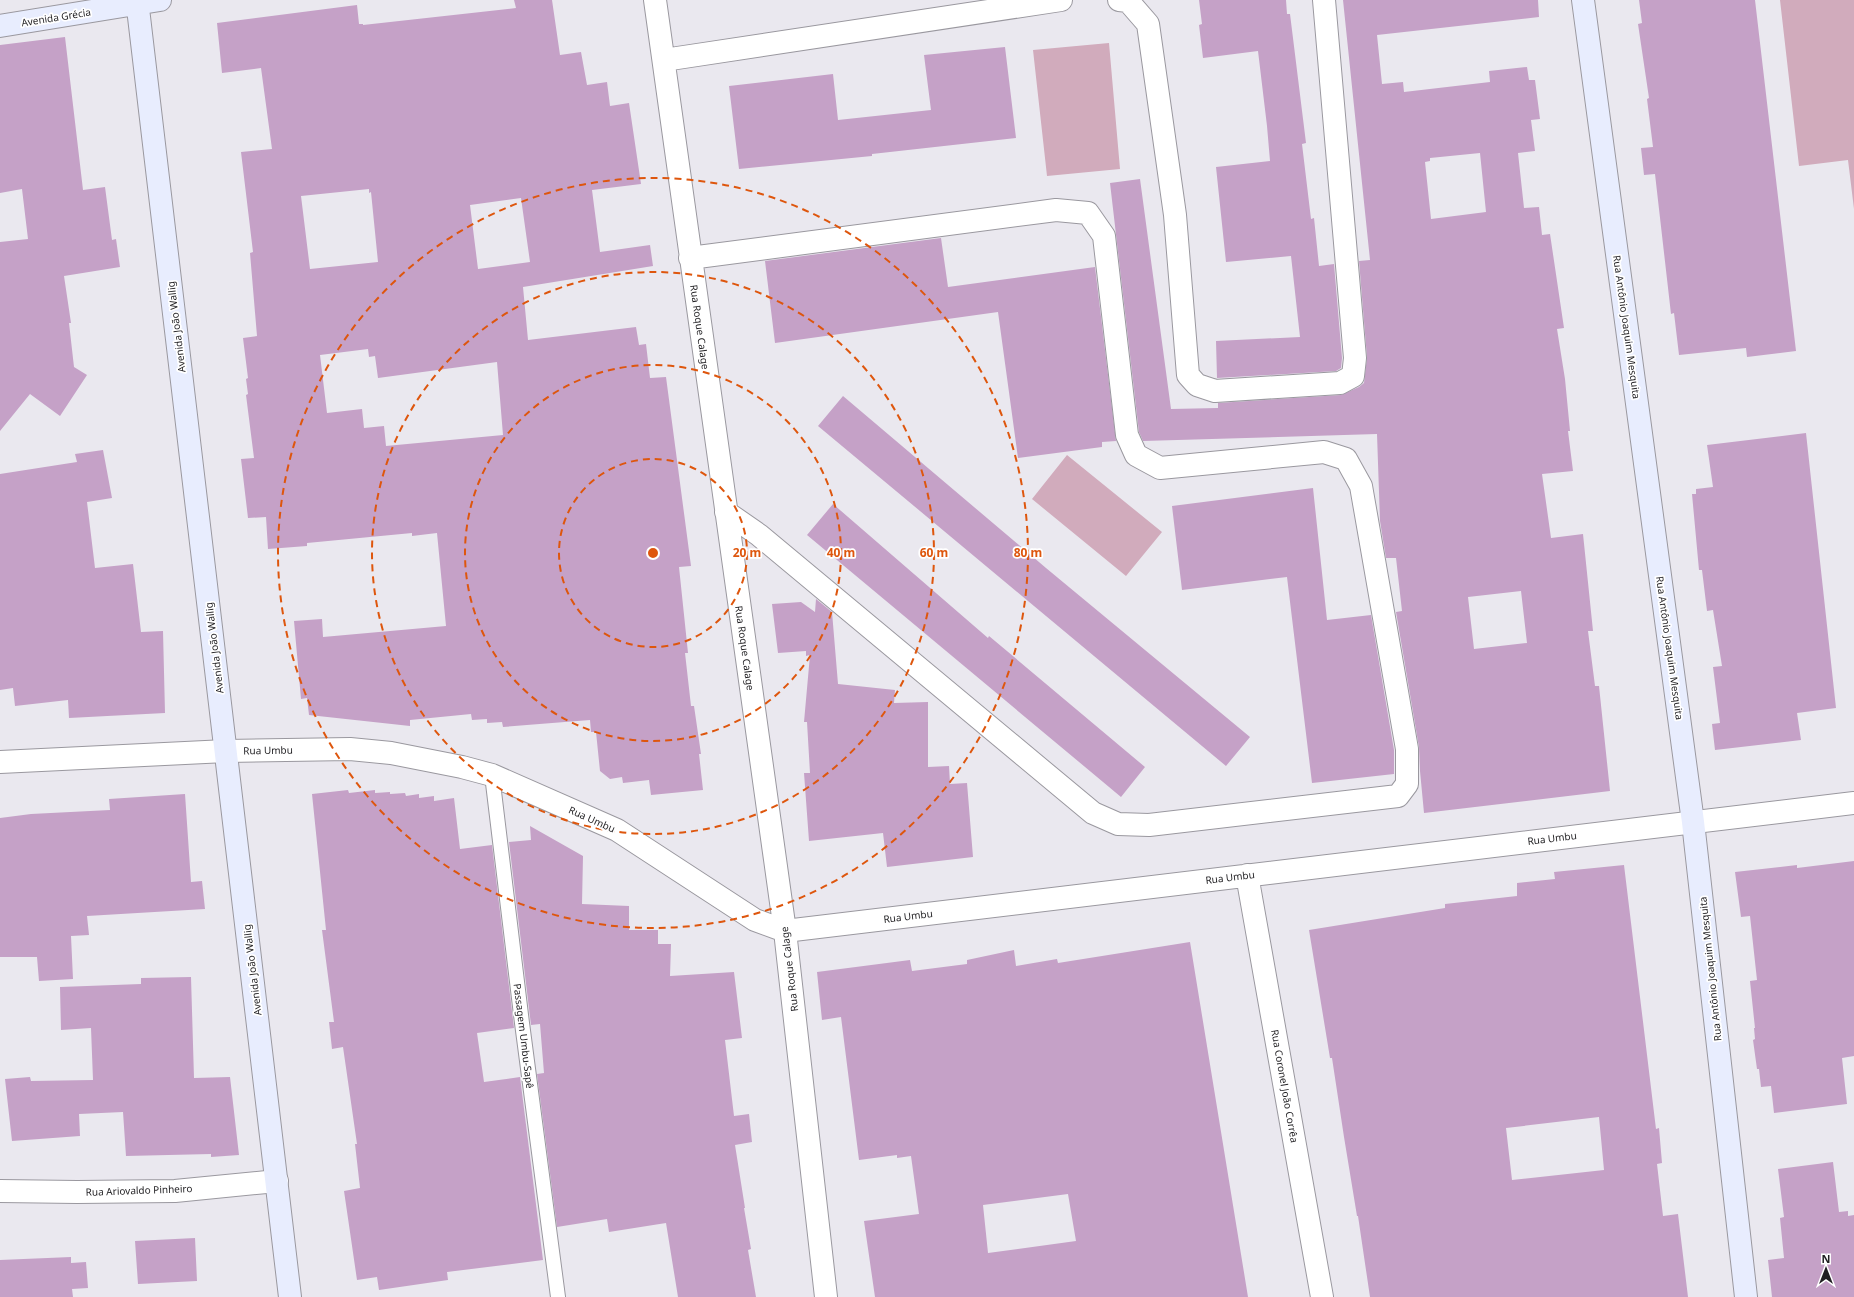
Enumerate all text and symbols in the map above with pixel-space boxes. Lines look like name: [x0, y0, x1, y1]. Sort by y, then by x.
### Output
street label: Avenida Grécia: [20, 5, 92, 29]
street label: Rua Antônio Joaquim Mesquita: [1610, 254, 1644, 400]
street label: Avenida João Wallig: [163, 281, 189, 373]
street label: Rua Roque Calage: [687, 284, 713, 371]
text: 20 m: [733, 544, 761, 561]
text: 40 m: [827, 544, 855, 561]
text: 60 m: [920, 544, 948, 561]
text: 80 m: [1014, 544, 1042, 561]
centre of rings: [646, 546, 660, 560]
street label: Rua Antônio Joaquim Mesquita: [1653, 575, 1687, 721]
street label: Avenida João Wallig: [201, 602, 227, 694]
street label: Rua Roque Calage: [732, 605, 758, 692]
street label: Rua Umbu: [243, 743, 293, 757]
street label: Rua Umbu: [566, 803, 618, 835]
street label: Rua Umbu: [1527, 828, 1577, 848]
street label: Rua Umbu: [1205, 867, 1255, 887]
street label: Rua Antônio Joaquim Mesquita: [1695, 896, 1725, 1042]
street label: Rua Umbu: [883, 906, 933, 926]
street label: Avenida João Wallig: [239, 924, 265, 1016]
street label: Rua Roque Calage: [777, 925, 801, 1012]
street label: Passagem Umbu-Sapê: [511, 983, 537, 1090]
street label: Rua Coronel João Corrêa: [1268, 1028, 1302, 1144]
street label: Rua Ariovaldo Pinheiro: [85, 1181, 193, 1199]
north arrow: [1806, 1249, 1846, 1289]
text: N: [1822, 1251, 1830, 1266]

